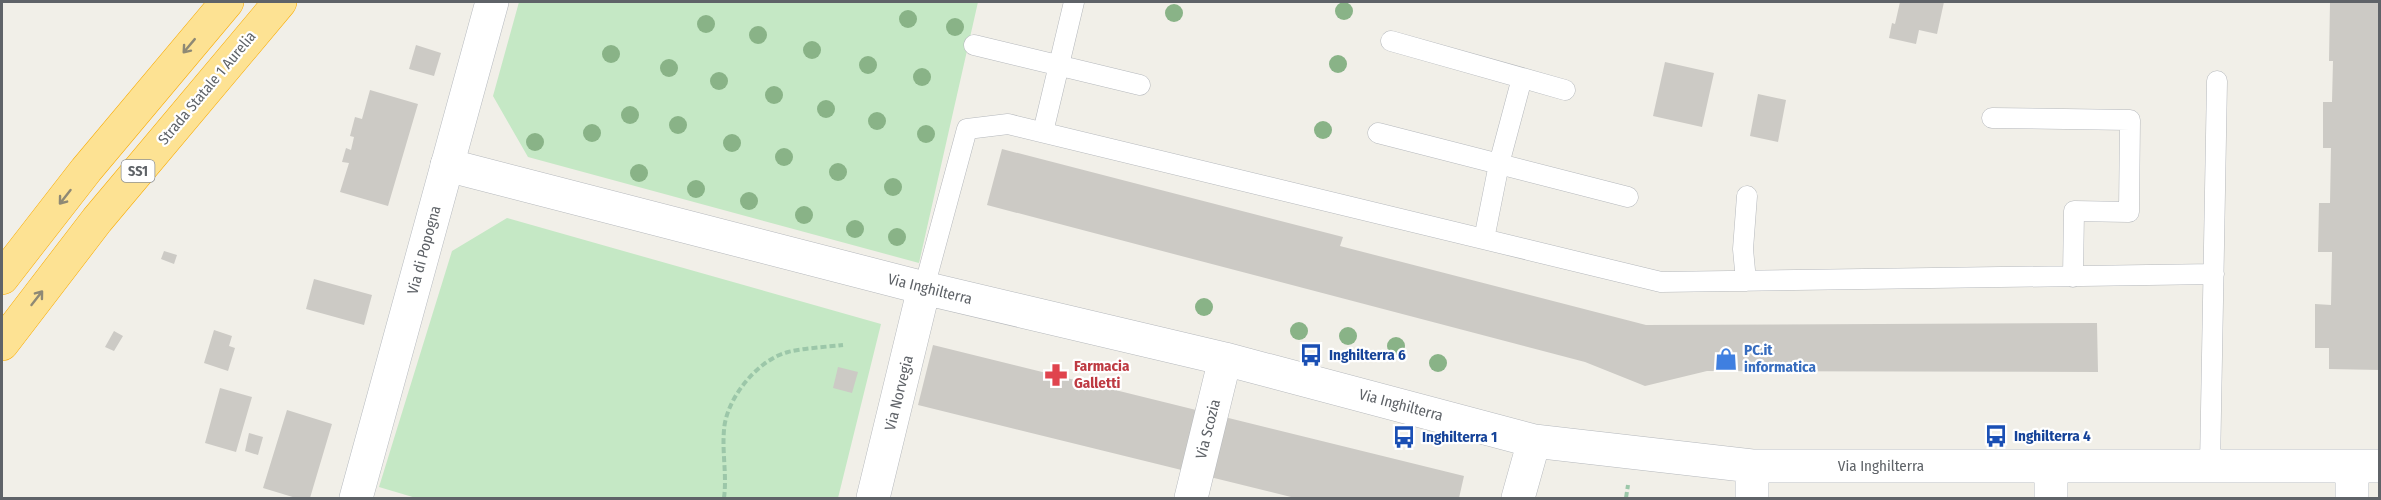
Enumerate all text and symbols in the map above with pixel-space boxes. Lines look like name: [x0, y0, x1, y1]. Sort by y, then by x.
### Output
street label: Strada Statale 1 Aurelia: [154, 28, 260, 148]
one-way arrow: [182, 38, 196, 53]
road number: SS1: [122, 160, 154, 182]
one-way arrow: [59, 189, 72, 205]
street label: Via di Popogna: [404, 204, 444, 296]
street label: Via Inghilterra: [886, 270, 974, 308]
one-way arrow: [31, 290, 44, 306]
place label: PC.it informatica: [1744, 341, 1816, 376]
bus stop icon: Inghilterra 6: [1298, 342, 1324, 368]
place label: Inghilterra 6: [1329, 346, 1406, 364]
shop icon: PC.it informatica: [1713, 346, 1739, 372]
street label: Via Norvegia: [881, 354, 917, 432]
place label: Farmacia Galletti: [1074, 357, 1130, 392]
pharmacy icon: Farmacia Galletti: [1043, 362, 1069, 388]
street label: Via Inghilterra: [1357, 385, 1445, 425]
street label: Via Scozia: [1192, 397, 1224, 461]
bus stop icon: Inghilterra 4: [1983, 423, 2009, 449]
bus stop icon: Inghilterra 1: [1391, 424, 1417, 450]
place label: Inghilterra 4: [2014, 427, 2091, 445]
place label: Inghilterra 1: [1422, 428, 1497, 446]
street label: Via Inghilterra: [1838, 457, 1924, 475]

